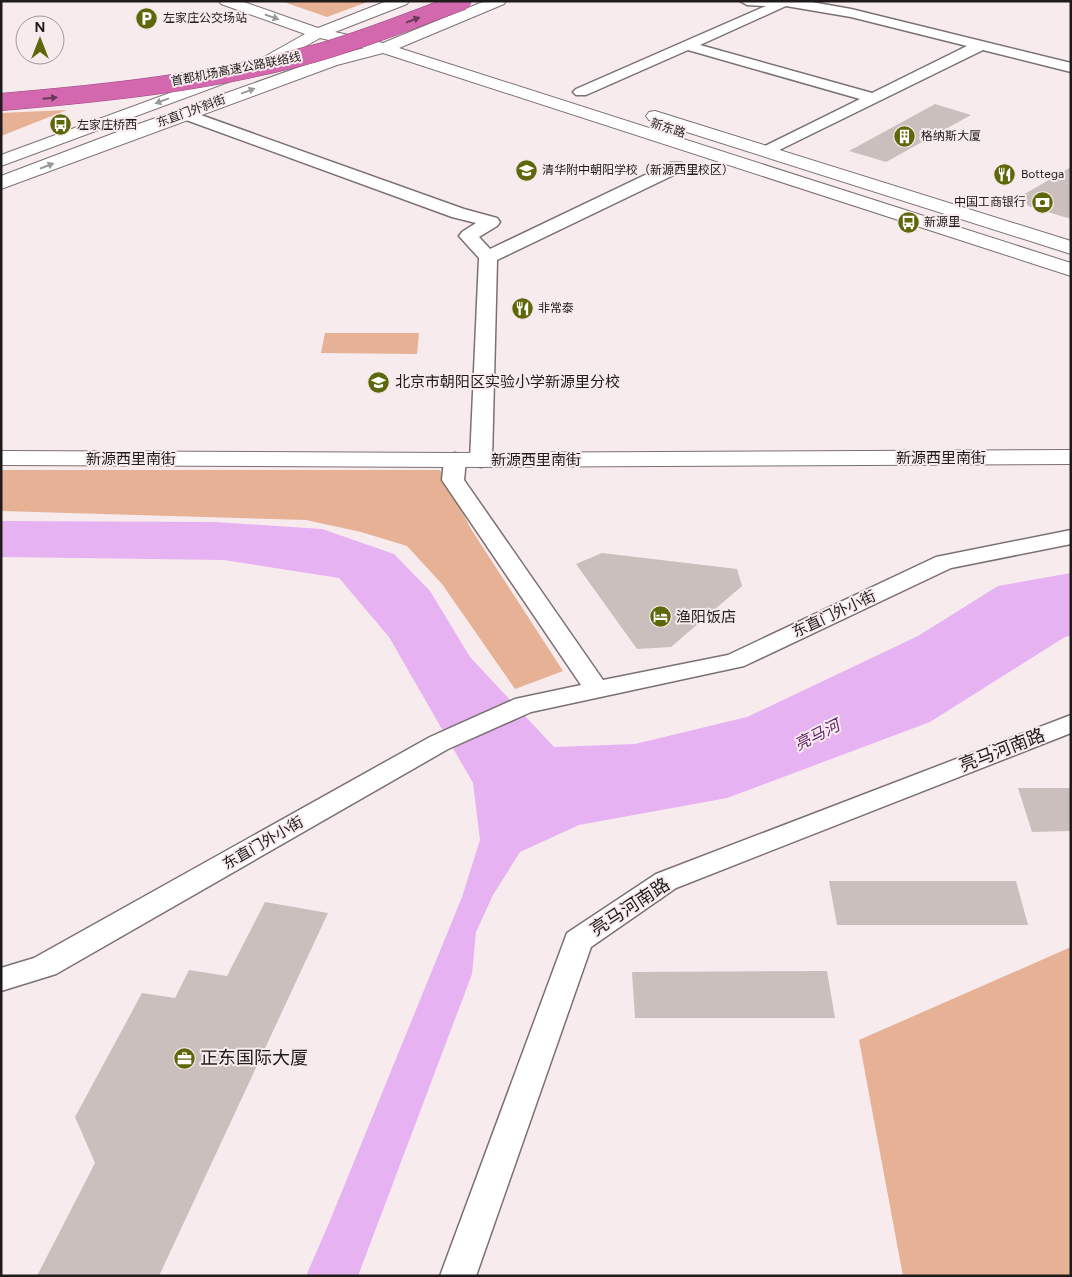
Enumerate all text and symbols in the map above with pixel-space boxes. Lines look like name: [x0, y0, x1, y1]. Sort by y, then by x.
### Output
parking icon: 左家庄公交场站: [135, 6, 159, 30]
place label: 左家庄公交场站: [163, 11, 247, 25]
one-way arrow: [265, 13, 280, 21]
north arrow: [15, 15, 65, 65]
one-way arrow: [406, 16, 421, 24]
text: N: [35, 19, 45, 36]
street label: 首都机场高速公路联络线: [170, 50, 302, 88]
one-way arrow: [241, 87, 256, 94]
street label: 东直门外斜街: [155, 92, 227, 130]
one-way arrow: [42, 94, 58, 102]
one-way arrow: [155, 98, 170, 105]
bus stop icon: 左家庄桥西: [49, 113, 73, 137]
street label: 新东路: [649, 116, 687, 140]
place label: 左家庄桥西: [77, 118, 137, 132]
building icon: 格纳斯大厦: [893, 124, 917, 148]
place label: 格纳斯大厦: [921, 129, 981, 143]
school or university icon: 清华附中朝阳学校（新源西里校区）: [514, 158, 538, 182]
one-way arrow: [40, 162, 55, 170]
restaurant icon: Bottega: [993, 162, 1017, 186]
place label: 清华附中朝阳学校（新源西里校区）: [542, 163, 734, 177]
place label: Bottega: [1021, 167, 1064, 181]
bank icon: 中国工商银行: [1030, 190, 1054, 214]
place label: 中国工商银行: [954, 195, 1026, 209]
bus stop icon: 新源里: [896, 210, 920, 234]
place label: 新源里: [924, 215, 960, 229]
restaurant icon: 非常泰: [510, 296, 534, 320]
place label: 非常泰: [538, 301, 574, 315]
school or university icon: 北京市朝阳区实验小学新源里分校: [367, 370, 391, 394]
place label: 北京市朝阳区实验小学新源里分校: [395, 373, 620, 391]
street label: 新源西里南街: [896, 449, 986, 467]
street label: 新源西里南街: [86, 450, 176, 468]
street label: 新源西里南街: [491, 451, 581, 469]
street label: 东直门外小街: [789, 587, 879, 641]
hotel icon: 渔阳饭店: [648, 605, 672, 629]
place label: 渔阳饭店: [676, 608, 736, 626]
water label: 亮马河: [791, 714, 845, 754]
street label: 亮马河南路: [956, 724, 1048, 776]
street label: 东直门外小街: [220, 813, 306, 873]
street label: 亮马河南路: [586, 873, 674, 941]
office icon: 正东国际大厦: [172, 1046, 196, 1070]
place label: 正东国际大厦: [200, 1047, 308, 1069]

